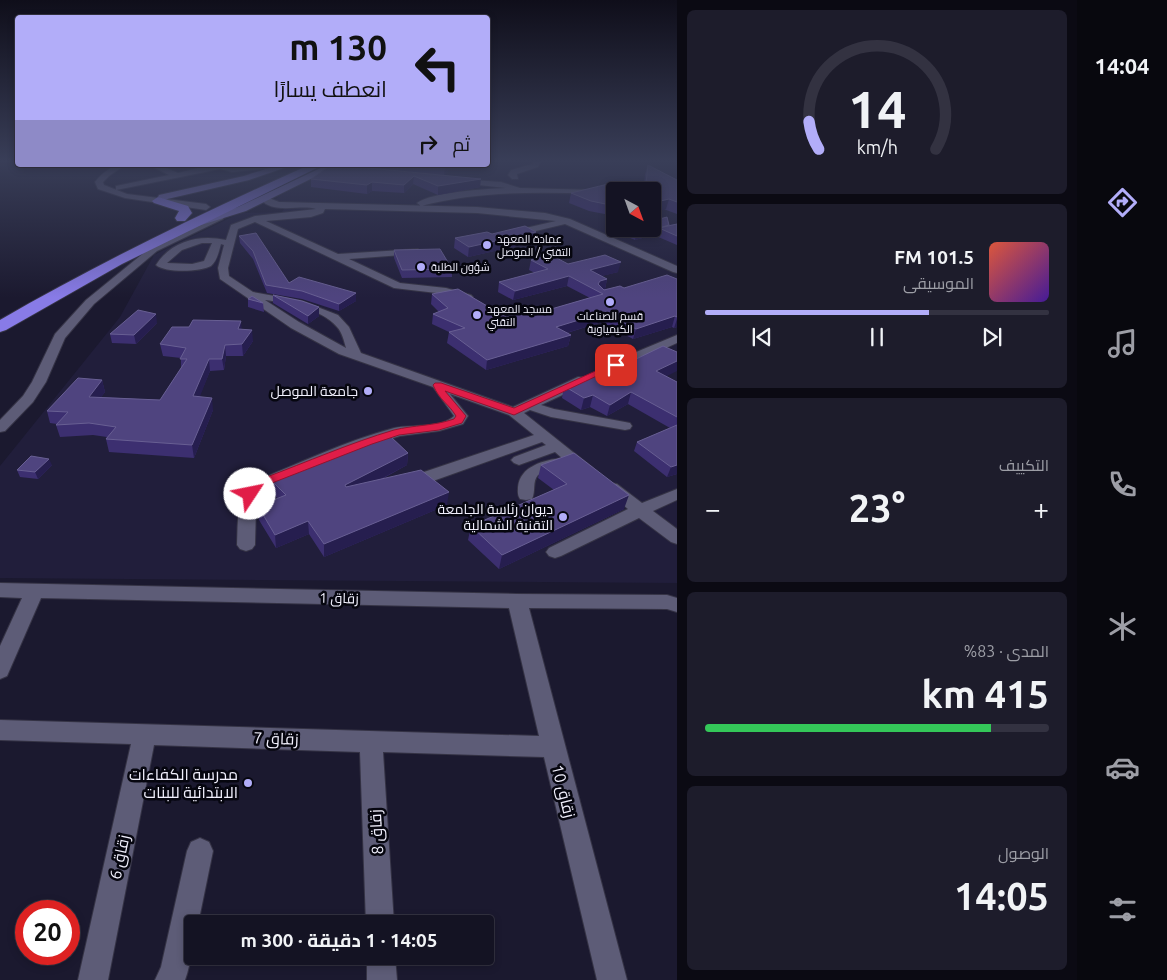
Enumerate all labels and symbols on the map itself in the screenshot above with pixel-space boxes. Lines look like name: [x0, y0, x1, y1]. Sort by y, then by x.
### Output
north arrow: [606, 182, 661, 238]
place label: عمادة المعهد التقني / الموصل: [497, 233, 571, 261]
marker: عمادة المعهد التقني / الموصل: [481, 239, 493, 251]
marker: شؤون الطلبة: [415, 261, 427, 273]
place label: شؤون الطلبة: [431, 261, 490, 274]
marker: قسم الصناعات الكيمياوية: [604, 296, 616, 308]
place label: مسجد المعهد التقني: [487, 303, 552, 331]
marker: مسجد المعهد التقني: [471, 309, 483, 321]
place label: قسم الصناعات الكيمياوية: [577, 310, 643, 336]
pin: [595, 344, 637, 386]
place label: جامعة الموصل: [270, 383, 358, 399]
marker: جامعة الموصل: [362, 385, 374, 397]
position arrow: [223, 467, 275, 519]
place label: ديوان رئاسة الجامعة التقنية الشمالية: [438, 501, 553, 533]
marker: ديوان رئاسة الجامعة التقنية الشمالية: [557, 511, 569, 523]
street label: زقاق 1: [319, 590, 359, 607]
street label: زقاق 7: [253, 728, 299, 750]
street label: زقاق 10: [547, 763, 579, 820]
place label: مدرسة الكفاءات الابتدائية للبنات: [129, 765, 238, 802]
marker: مدرسة الكفاءات الابتدائية للبنات: [242, 777, 254, 789]
street label: زقاق 8: [366, 809, 388, 855]
street label: زقاق 6: [106, 833, 134, 881]
speed limit sign: 20: [15, 900, 80, 965]

